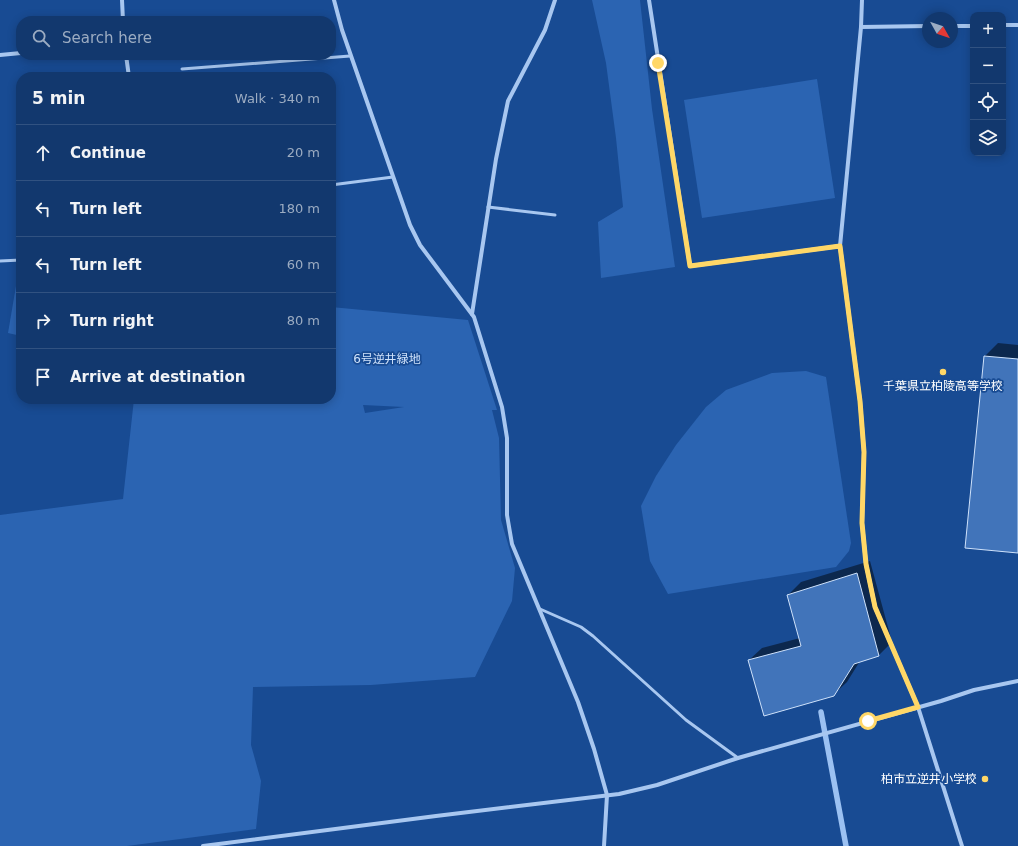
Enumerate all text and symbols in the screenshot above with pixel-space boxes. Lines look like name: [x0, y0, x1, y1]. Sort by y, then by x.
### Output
north arrow: [922, 12, 958, 48]
map controls: [970, 12, 1006, 156]
button: +: [970, 12, 1006, 48]
search box: [16, 16, 336, 60]
icon: search: [30, 27, 52, 49]
text: Search here: [62, 29, 152, 47]
button: −: [970, 48, 1006, 84]
route end: [649, 54, 667, 72]
button: locate: [970, 84, 1006, 120]
text: 5 min: [32, 88, 85, 108]
text: Walk · 340 m: [235, 91, 320, 106]
button: layers: [970, 120, 1006, 156]
icon: ahead: [32, 142, 54, 164]
text: Continue: [70, 144, 146, 162]
text: 20 m: [287, 145, 320, 160]
icon: left: [32, 198, 54, 220]
text: Turn left: [70, 200, 142, 218]
text: 180 m: [278, 201, 320, 216]
icon: left: [32, 254, 54, 276]
text: Turn left: [70, 256, 142, 274]
text: 60 m: [287, 257, 320, 272]
icon: right: [32, 310, 54, 332]
text: Turn right: [70, 312, 154, 330]
text: 80 m: [287, 313, 320, 328]
park label: 6号逆井緑地: [353, 352, 421, 366]
icon: arrive: [32, 366, 54, 388]
marker: 千葉県立柏陵高等学校: [938, 367, 948, 377]
text: Arrive at destination: [70, 368, 245, 386]
place label: 千葉県立柏陵高等学校: [883, 379, 1003, 393]
route start: [859, 712, 877, 730]
place label: 柏市立逆井小学校: [881, 772, 977, 786]
marker: 柏市立逆井小学校: [980, 774, 990, 784]

